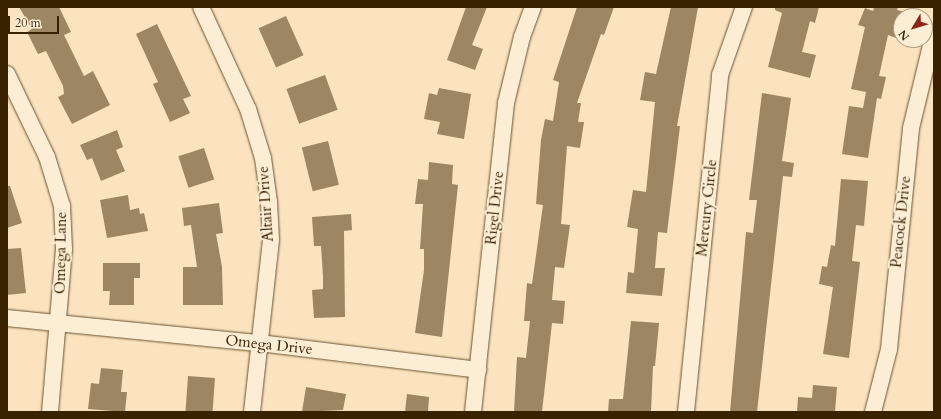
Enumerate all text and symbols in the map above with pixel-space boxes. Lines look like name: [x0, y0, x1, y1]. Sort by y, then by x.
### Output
scale bar: [10, 8, 61, 34]
north arrow: [893, 8, 933, 48]
text: 20 m: [15, 15, 41, 31]
text: N: [895, 27, 913, 43]
street label: Mercury Circle: [693, 159, 721, 257]
street label: Altair Drive: [254, 166, 278, 242]
street label: Rigel Drive: [482, 170, 508, 246]
street label: Peacock Drive: [887, 175, 915, 269]
street label: Omega Lane: [51, 212, 71, 294]
street label: Omega Drive: [224, 331, 314, 359]

